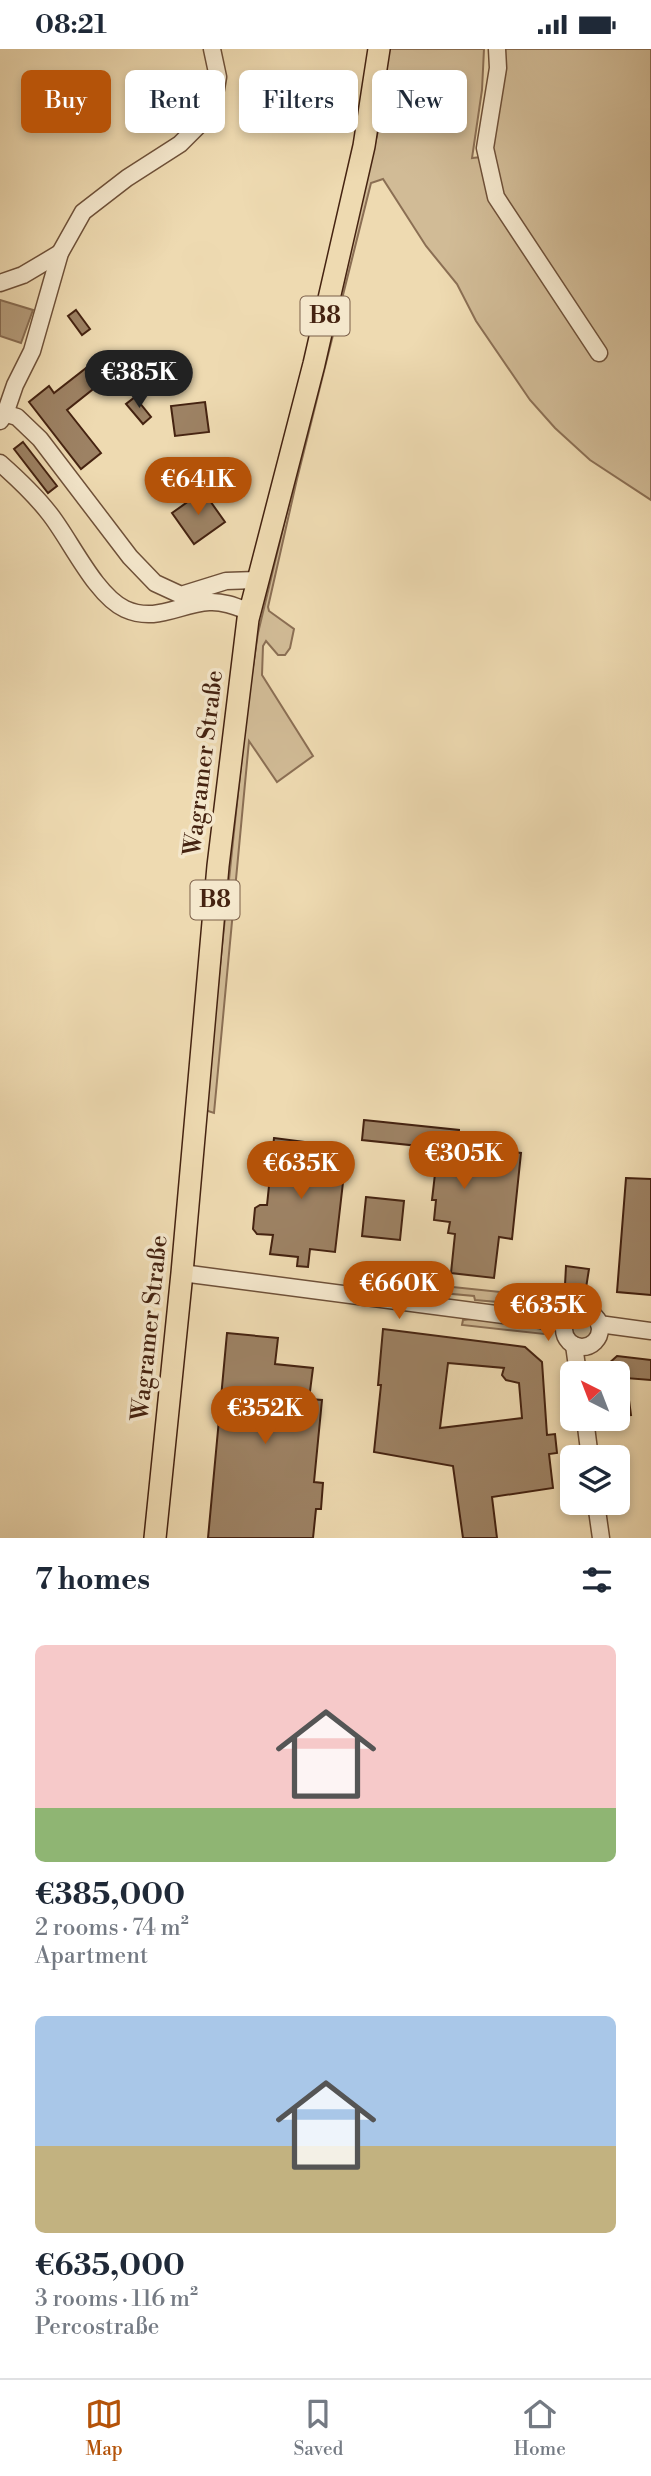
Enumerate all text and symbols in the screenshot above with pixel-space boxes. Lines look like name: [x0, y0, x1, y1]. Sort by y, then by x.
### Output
text: 08:21: [35, 9, 107, 41]
chip: Buy: [21, 70, 111, 133]
chip: Rent: [125, 70, 225, 133]
chip: Filters: [239, 70, 358, 133]
chip: New: [372, 70, 467, 133]
road number: B8: [300, 297, 350, 335]
pin: €385K: [90, 351, 188, 410]
text: €385K: [101, 359, 177, 387]
pin: €641K: [149, 457, 247, 517]
text: €641K: [161, 466, 235, 494]
street label: Wagramer Straße: [178, 669, 230, 858]
road number: B8: [190, 881, 240, 919]
pin: €305K: [415, 1131, 513, 1191]
text: €305K: [425, 1140, 503, 1168]
pin: €635K: [252, 1141, 350, 1201]
text: €635K: [263, 1150, 339, 1178]
street label: Wagramer Straße: [125, 1234, 175, 1423]
pin: €660K: [350, 1261, 448, 1321]
text: €660K: [359, 1270, 439, 1298]
pin: €635K: [499, 1283, 597, 1343]
text: €635K: [510, 1292, 586, 1320]
north arrow: [560, 1361, 630, 1431]
map controls: [560, 1361, 630, 1515]
pin: €352K: [216, 1387, 314, 1446]
text: €352K: [227, 1395, 303, 1423]
button: layers: [560, 1445, 630, 1515]
text: 7 homes: [35, 1561, 150, 1599]
icon: filters: [578, 1561, 616, 1599]
icon: home: [263, 1691, 389, 1817]
text: €385,000: [35, 1876, 185, 1914]
text: 2 rooms · 74 m²: [35, 1914, 189, 1942]
text: Apartment: [35, 1942, 148, 1970]
icon: home: [263, 2062, 389, 2188]
text: €635,000: [35, 2247, 185, 2285]
text: 3 rooms · 116 m²: [35, 2285, 198, 2313]
text: Percostraße: [35, 2313, 159, 2341]
tab: Map: [85, 2395, 123, 2461]
tab: Saved: [293, 2395, 343, 2461]
tab: Home: [514, 2395, 566, 2461]

